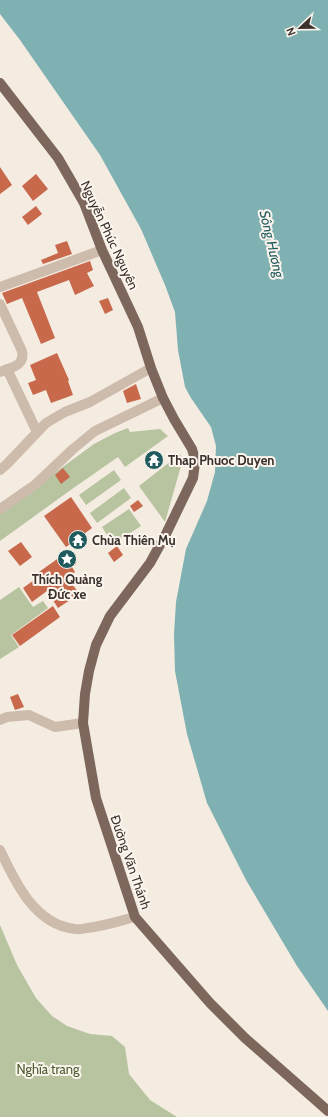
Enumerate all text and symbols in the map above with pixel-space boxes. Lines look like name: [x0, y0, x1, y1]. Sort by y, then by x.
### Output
north arrow: [280, 8, 320, 48]
text: N: [283, 26, 299, 38]
street label: Nguyễn Phúc Nguyên: [78, 178, 142, 292]
water label: Sông Hương: [256, 209, 289, 280]
temple icon: Thap Phuoc Duyen: [143, 449, 165, 471]
place label: Thap Phuoc Duyen: [168, 452, 275, 468]
temple icon: Chùa Thiên Mụ: [67, 529, 89, 551]
place label: Chùa Thiên Mụ: [92, 532, 176, 548]
place icon: Thích Quảng Đức xe: [56, 548, 78, 570]
place label: Thích Quảng Đức xe: [32, 571, 103, 602]
street label: Đường Văn Thánh: [107, 813, 155, 911]
park label: Nghĩa trang: [17, 1061, 80, 1077]

